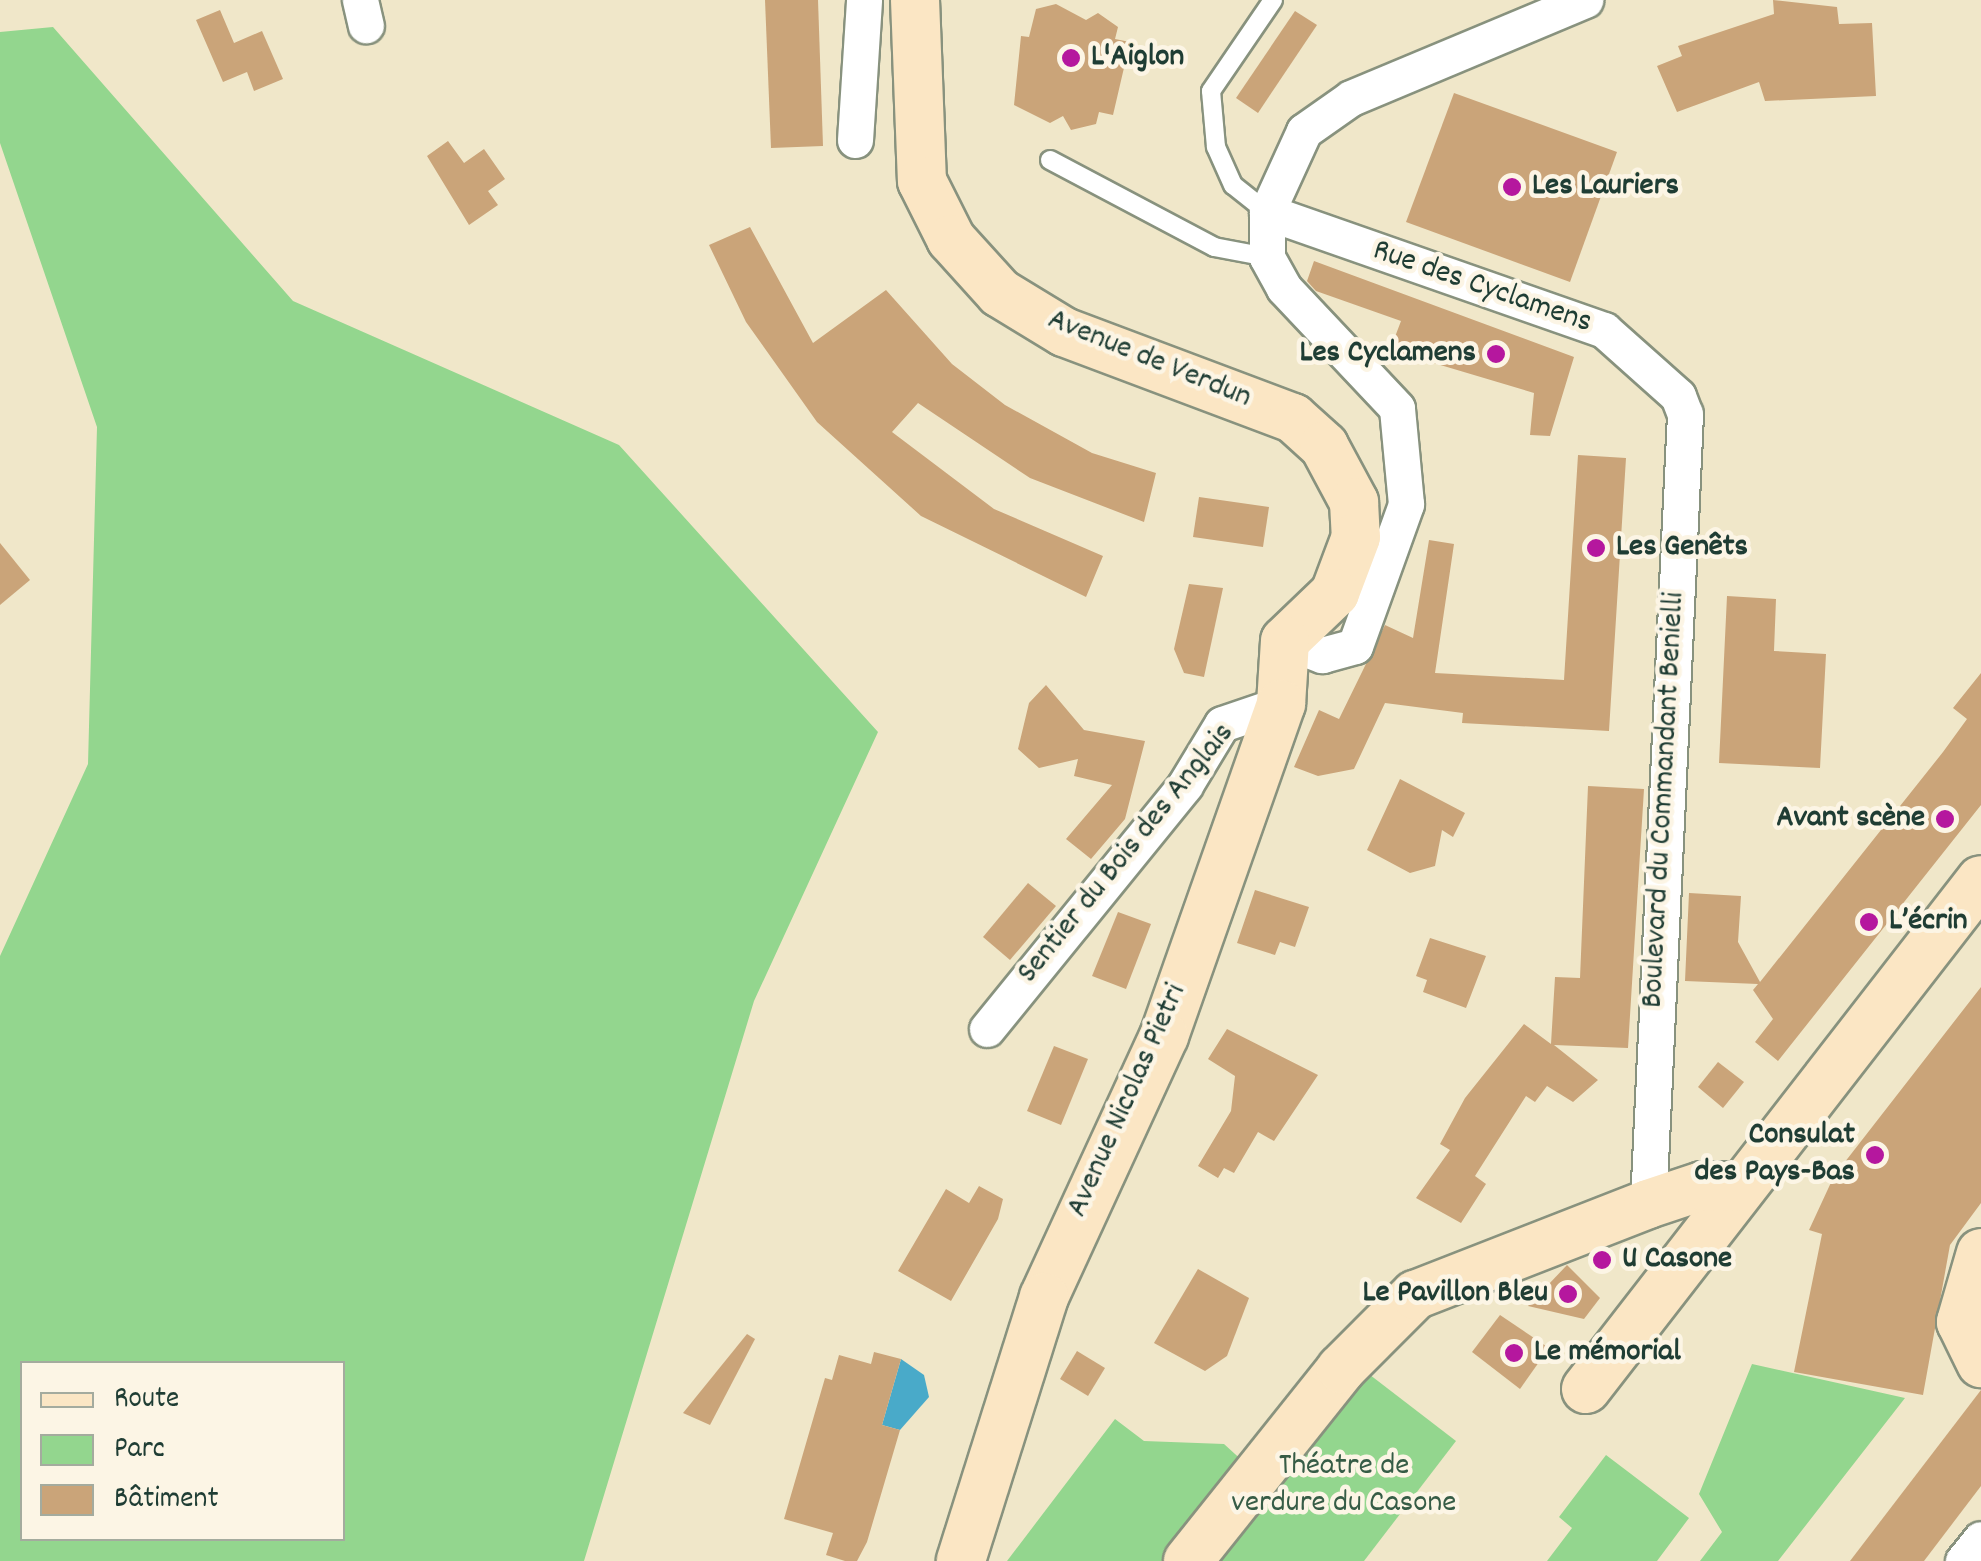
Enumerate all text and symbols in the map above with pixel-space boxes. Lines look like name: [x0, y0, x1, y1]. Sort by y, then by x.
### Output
place label: L'Aiglon: [1091, 39, 1184, 77]
marker: L'Aiglon: [1060, 47, 1082, 69]
place label: Les Lauriers: [1532, 168, 1679, 206]
marker: Les Lauriers: [1501, 176, 1523, 198]
street label: Rue des Cyclamens: [1367, 233, 1597, 343]
street label: Avenue de Verdun: [1042, 302, 1256, 418]
place label: Les Cyclamens: [1299, 335, 1476, 373]
marker: Les Cyclamens: [1485, 343, 1507, 365]
place label: Les Genêts: [1616, 529, 1748, 567]
marker: Les Genêts: [1585, 537, 1607, 559]
street label: Boulevard du Commandant Benielli: [1635, 591, 1695, 1009]
street label: Sentier du Bois des Anglais: [1010, 716, 1244, 992]
place label: Avant scène: [1776, 800, 1925, 838]
marker: Avant scène: [1934, 808, 1956, 830]
place label: L’écrin: [1889, 903, 1968, 941]
marker: L’écrin: [1858, 911, 1880, 933]
street label: Avenue Nicolas Pietri: [1059, 979, 1197, 1223]
place label: Consulat des Pays-Bas: [1695, 1118, 1855, 1193]
marker: Consulat des Pays-Bas: [1864, 1144, 1886, 1166]
place label: U Casone: [1622, 1241, 1732, 1279]
marker: U Casone: [1591, 1249, 1613, 1271]
place label: Le Pavillon Bleu: [1363, 1275, 1548, 1313]
marker: Le Pavillon Bleu: [1557, 1283, 1579, 1305]
place label: Le mémorial: [1534, 1334, 1681, 1372]
marker: Le mémorial: [1503, 1342, 1525, 1364]
legend: [20, 1361, 345, 1541]
text: Route: [114, 1379, 179, 1422]
text: Parc: [114, 1429, 165, 1472]
park label: Théatre de verdure du Casone: [1232, 1449, 1456, 1524]
text: Bâtiment: [114, 1479, 219, 1522]

